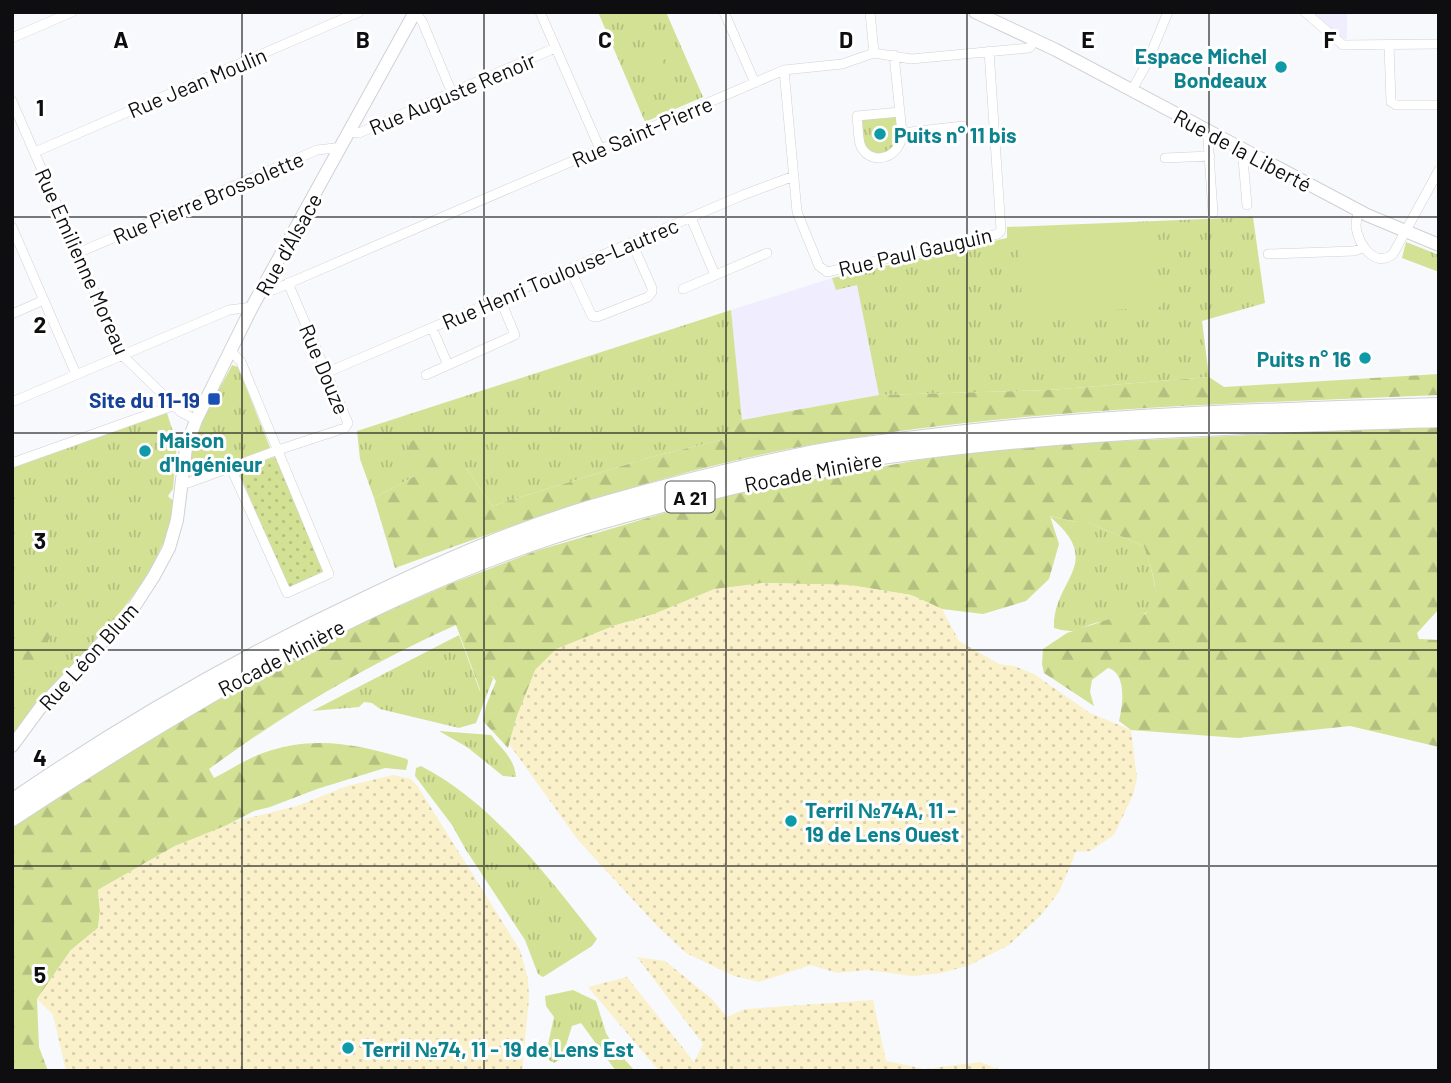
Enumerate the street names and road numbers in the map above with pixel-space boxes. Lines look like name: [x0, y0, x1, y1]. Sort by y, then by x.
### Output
street label: Rue Jean Moulin: [124, 42, 270, 122]
street label: Rue Auguste Renoir: [365, 47, 539, 139]
street label: Rue Saint-Pierre: [568, 90, 716, 172]
street label: Rue de la Liberté: [1170, 103, 1316, 197]
street label: Rue Pierre Brossolette: [109, 146, 307, 248]
street label: Rue Emilienne Moreau: [31, 164, 135, 358]
street label: Rue d'Alsace: [250, 189, 326, 299]
street label: Rue Henri Toulouse-Lautrec: [438, 212, 682, 334]
street label: Rue Paul Gauguin: [836, 221, 994, 281]
street label: Rue Douze: [295, 320, 355, 418]
street label: Rocade Minière: [742, 445, 884, 497]
road number: A 21: [666, 482, 714, 512]
street label: Rue Léon Blum: [33, 597, 143, 715]
street label: Rocade Minière: [213, 613, 349, 701]

